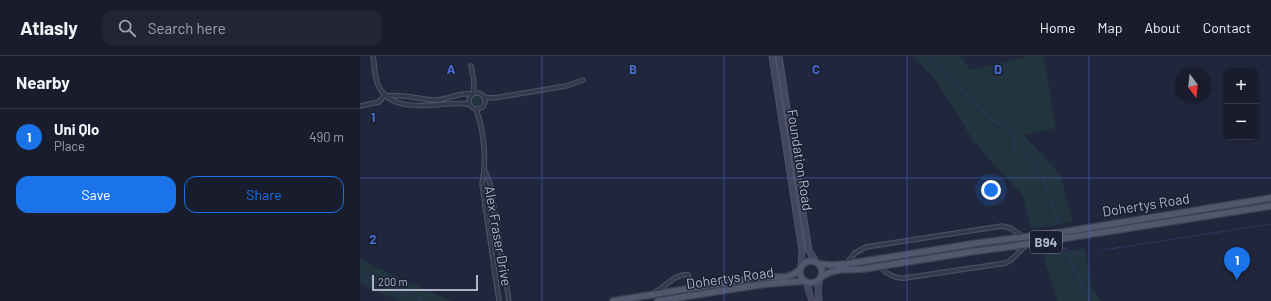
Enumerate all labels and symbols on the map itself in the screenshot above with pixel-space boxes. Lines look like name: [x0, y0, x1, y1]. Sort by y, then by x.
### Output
text: A: [447, 61, 456, 77]
text: B: [629, 61, 637, 77]
text: C: [812, 61, 820, 77]
text: D: [994, 61, 1002, 77]
north arrow: [1175, 68, 1211, 104]
street label: Foundation Road: [784, 108, 817, 212]
text: 1: [371, 109, 375, 125]
your location: [981, 180, 1001, 200]
street label: Alex Fraser Drive: [481, 184, 516, 287]
street label: Dohertys Road: [1101, 189, 1191, 220]
text: 2: [369, 231, 377, 247]
road number: B94: [1030, 231, 1062, 253]
pin: 1: [1224, 247, 1250, 280]
street label: Dohertys Road: [685, 263, 775, 292]
scale bar: [372, 273, 478, 292]

